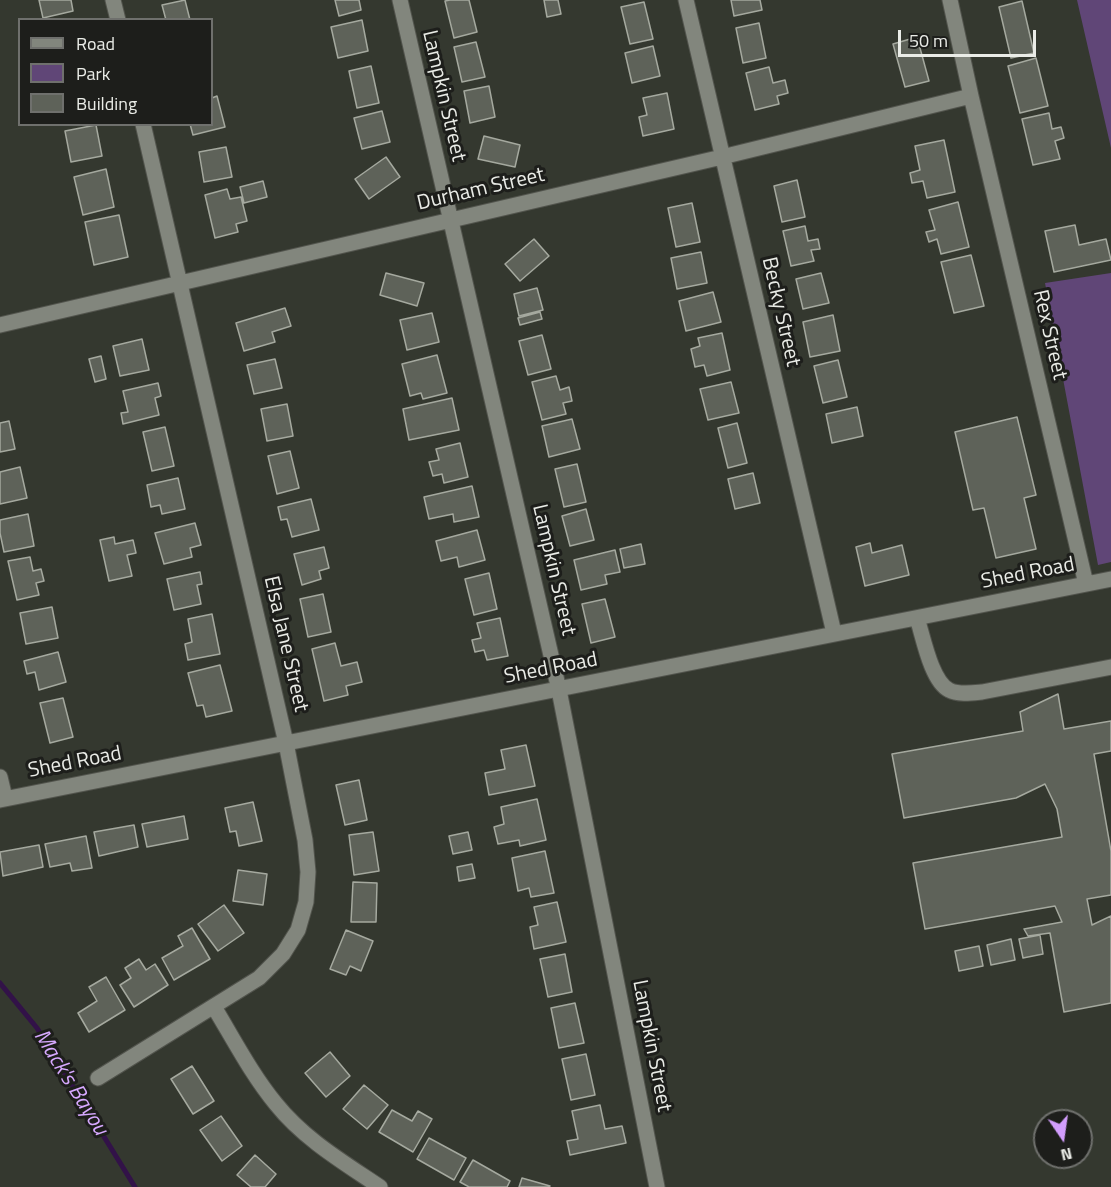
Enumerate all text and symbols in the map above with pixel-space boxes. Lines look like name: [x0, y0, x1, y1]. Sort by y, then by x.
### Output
legend: [18, 18, 213, 126]
scale bar: [901, 18, 1039, 56]
text: 50 m: [909, 27, 948, 54]
street label: Lampkin Street: [416, 28, 470, 164]
text: Road: [76, 30, 115, 57]
text: Park: [76, 60, 110, 87]
text: Building: [76, 90, 137, 117]
street label: Durham Street: [415, 163, 547, 217]
street label: Becky Street: [755, 255, 805, 369]
street label: Rex Street: [1026, 288, 1072, 382]
street label: Lampkin Street: [526, 502, 580, 638]
street label: Shed Road: [979, 553, 1077, 595]
street label: Elsa Jane Street: [257, 574, 313, 714]
street label: Shed Road: [502, 648, 600, 690]
street label: Shed Road: [26, 742, 124, 784]
street label: Lampkin Street: [626, 978, 676, 1114]
water label: Mack's Bayou: [27, 1025, 113, 1141]
north arrow: [1033, 1109, 1093, 1169]
text: N: [1058, 1142, 1075, 1168]

